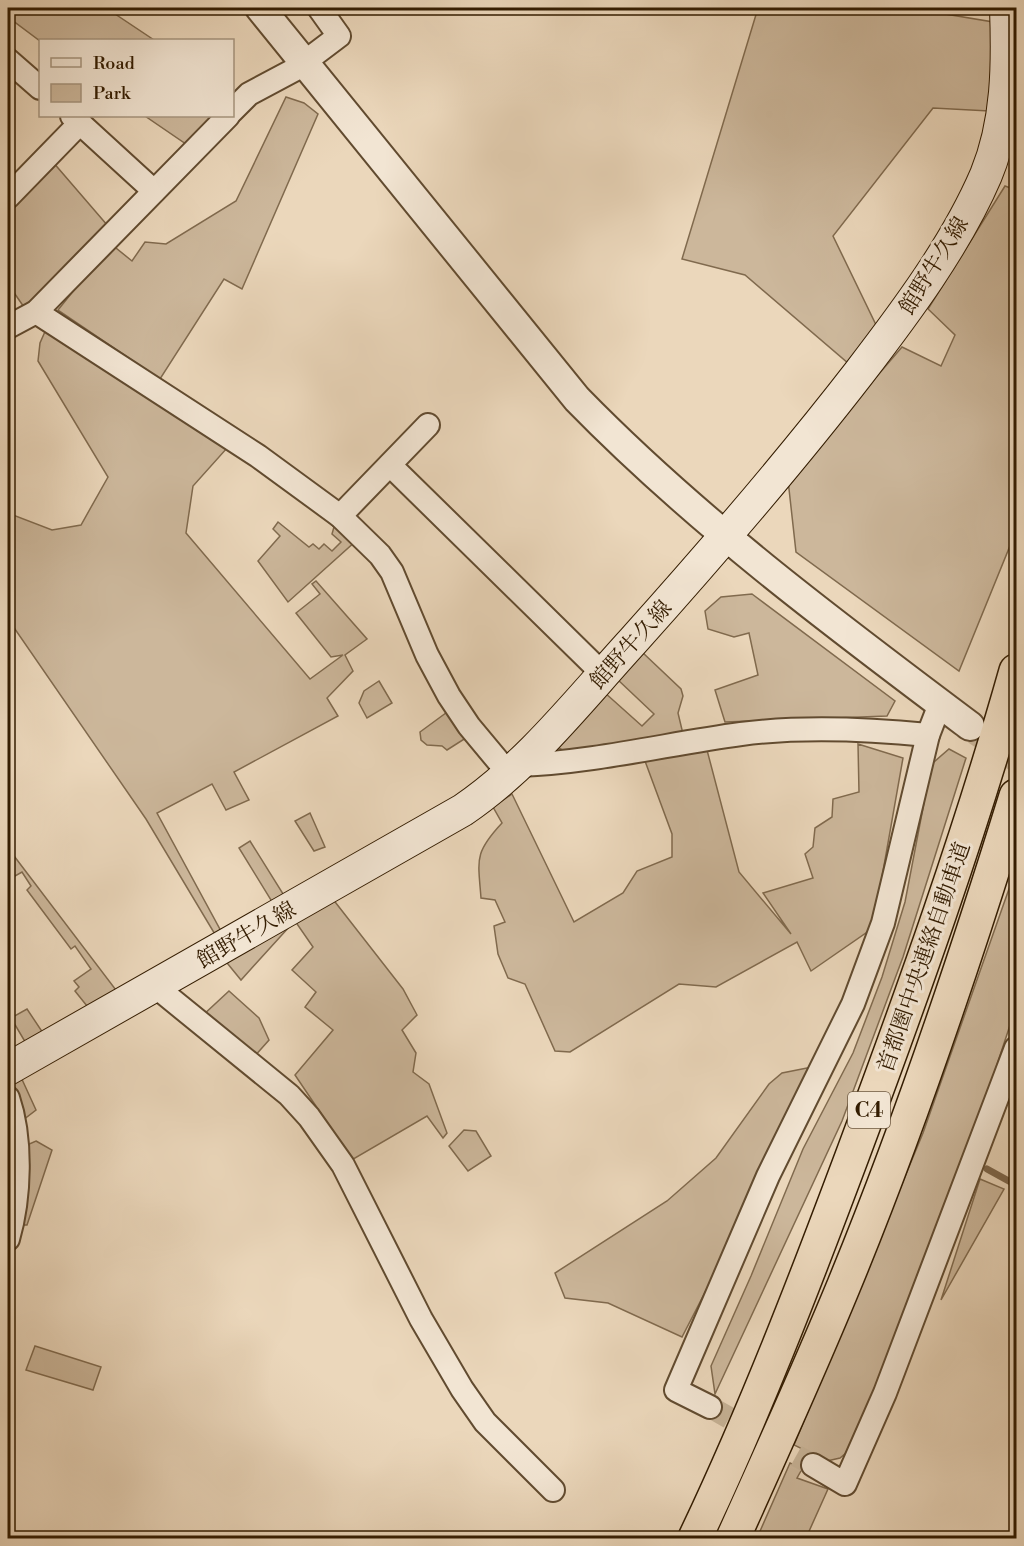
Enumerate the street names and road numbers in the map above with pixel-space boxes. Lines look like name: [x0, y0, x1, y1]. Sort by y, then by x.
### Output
street label: 館野牛久線: [894, 212, 975, 320]
street label: 館野牛久線: [584, 595, 678, 695]
street label: 首都圏中央連絡自動車道: [872, 839, 977, 1076]
street label: 館野牛久線: [192, 896, 301, 974]
road number: C4: [848, 1092, 890, 1128]

